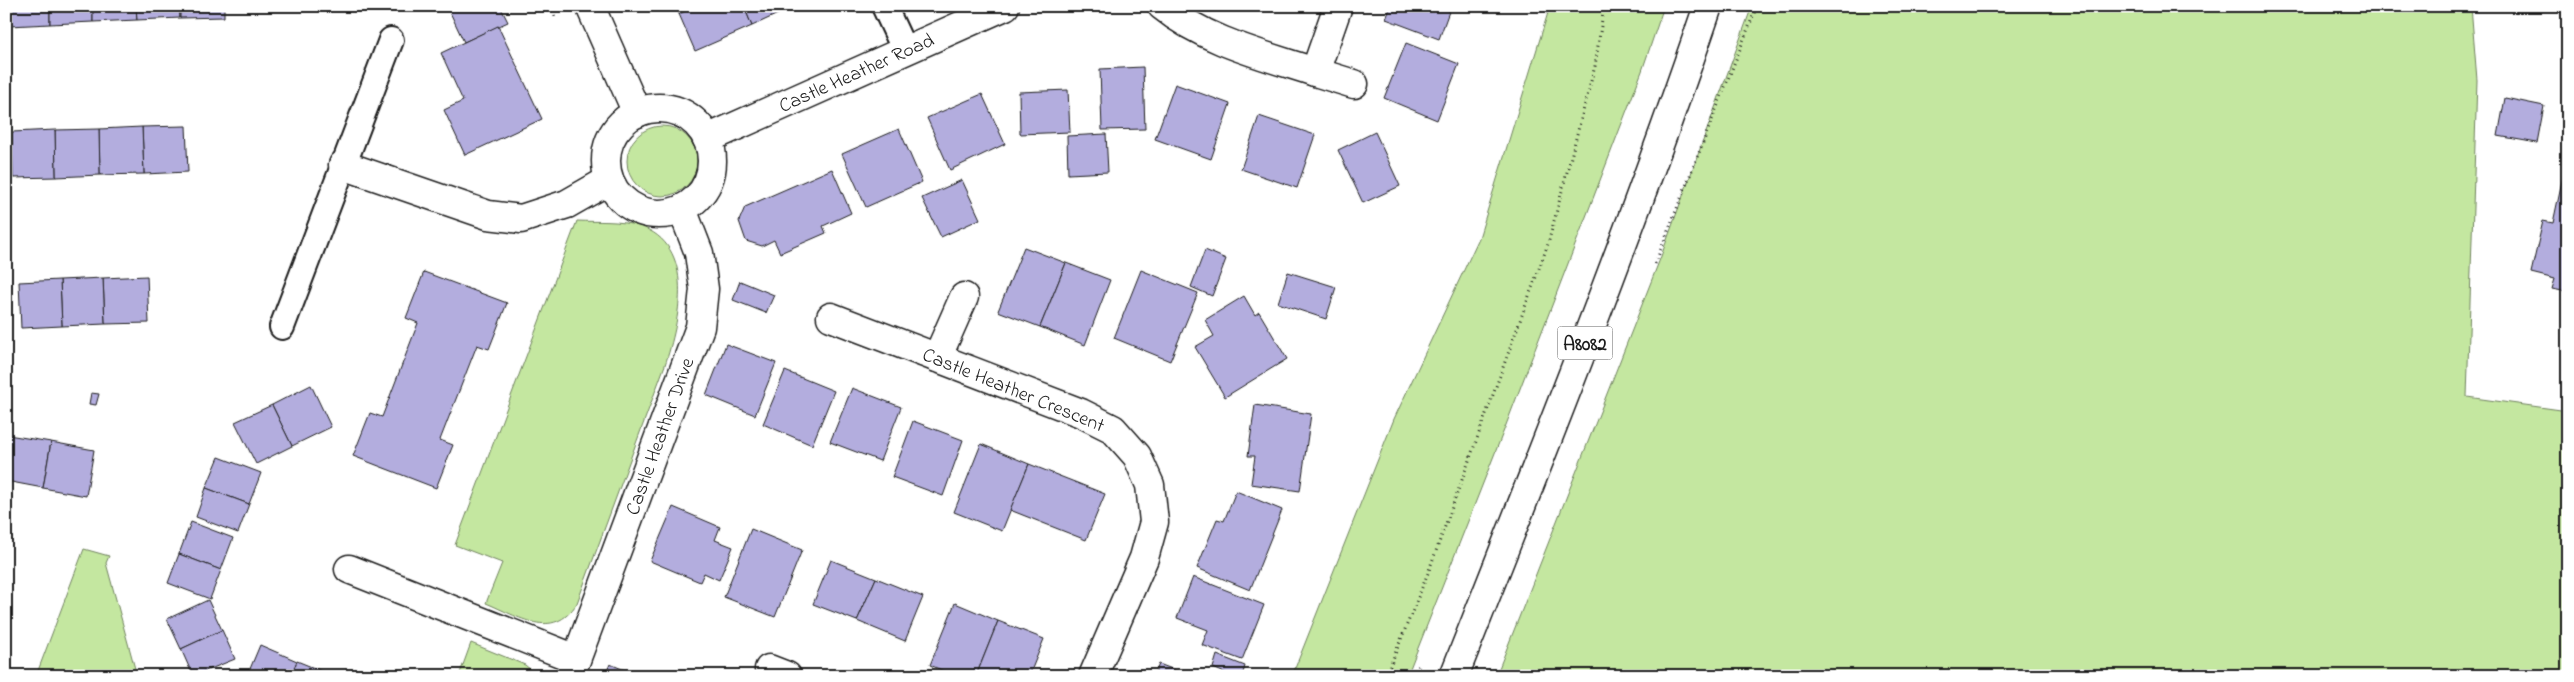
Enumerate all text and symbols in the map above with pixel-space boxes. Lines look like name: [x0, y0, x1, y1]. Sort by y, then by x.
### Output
street label: Castle Heather Road: [775, 27, 939, 122]
road number: A8082: [1558, 326, 1612, 359]
street label: Castle Heather Crescent: [917, 341, 1109, 441]
street label: Castle Heather Drive: [619, 354, 703, 520]

